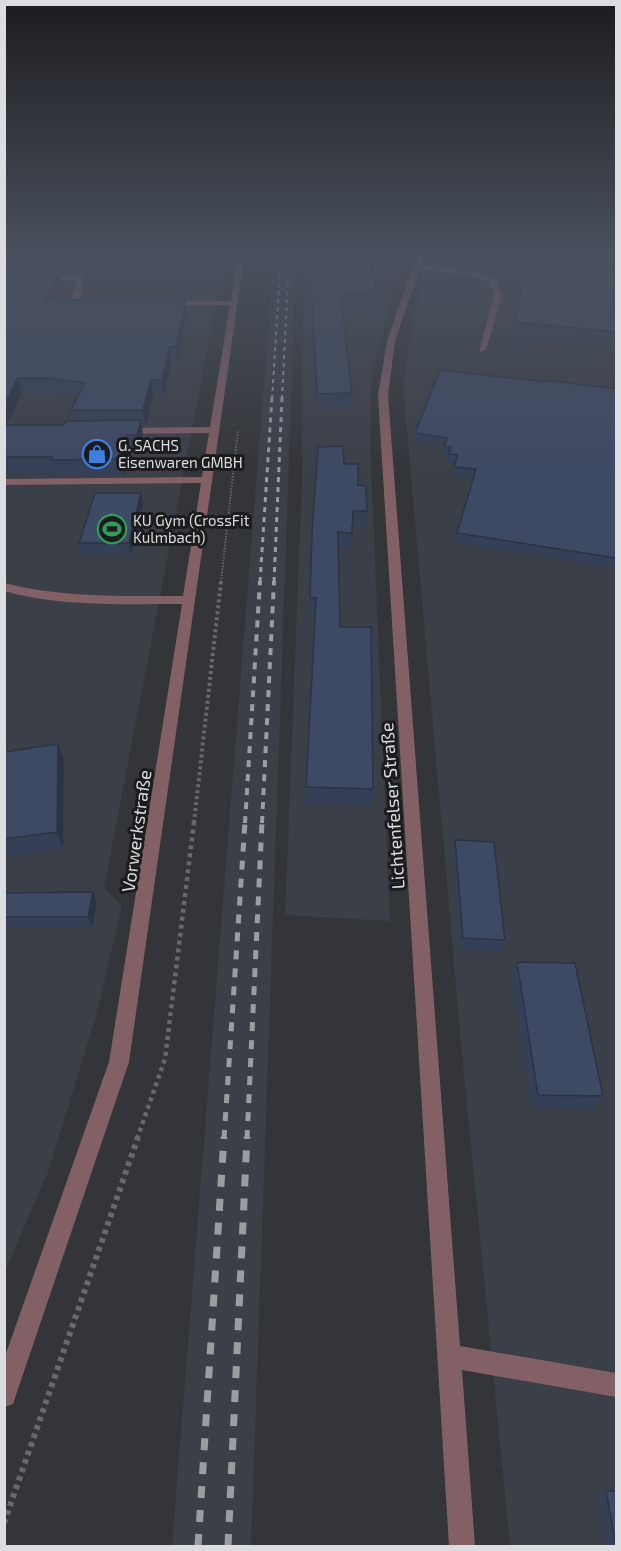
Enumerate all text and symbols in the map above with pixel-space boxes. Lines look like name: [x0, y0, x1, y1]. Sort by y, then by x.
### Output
place label: G. SACHS Eisenwaren GMBH: [118, 436, 243, 471]
shop icon: G. SACHS Eisenwaren GMBH: [81, 438, 113, 470]
place label: KU Gym (CrossFit Kulmbach): [133, 511, 250, 546]
sports icon: KU Gym (CrossFit Kulmbach): [96, 513, 128, 545]
street label: Lichtenfelser Straße: [375, 722, 409, 890]
street label: Vorwerkstraße: [117, 768, 155, 894]

